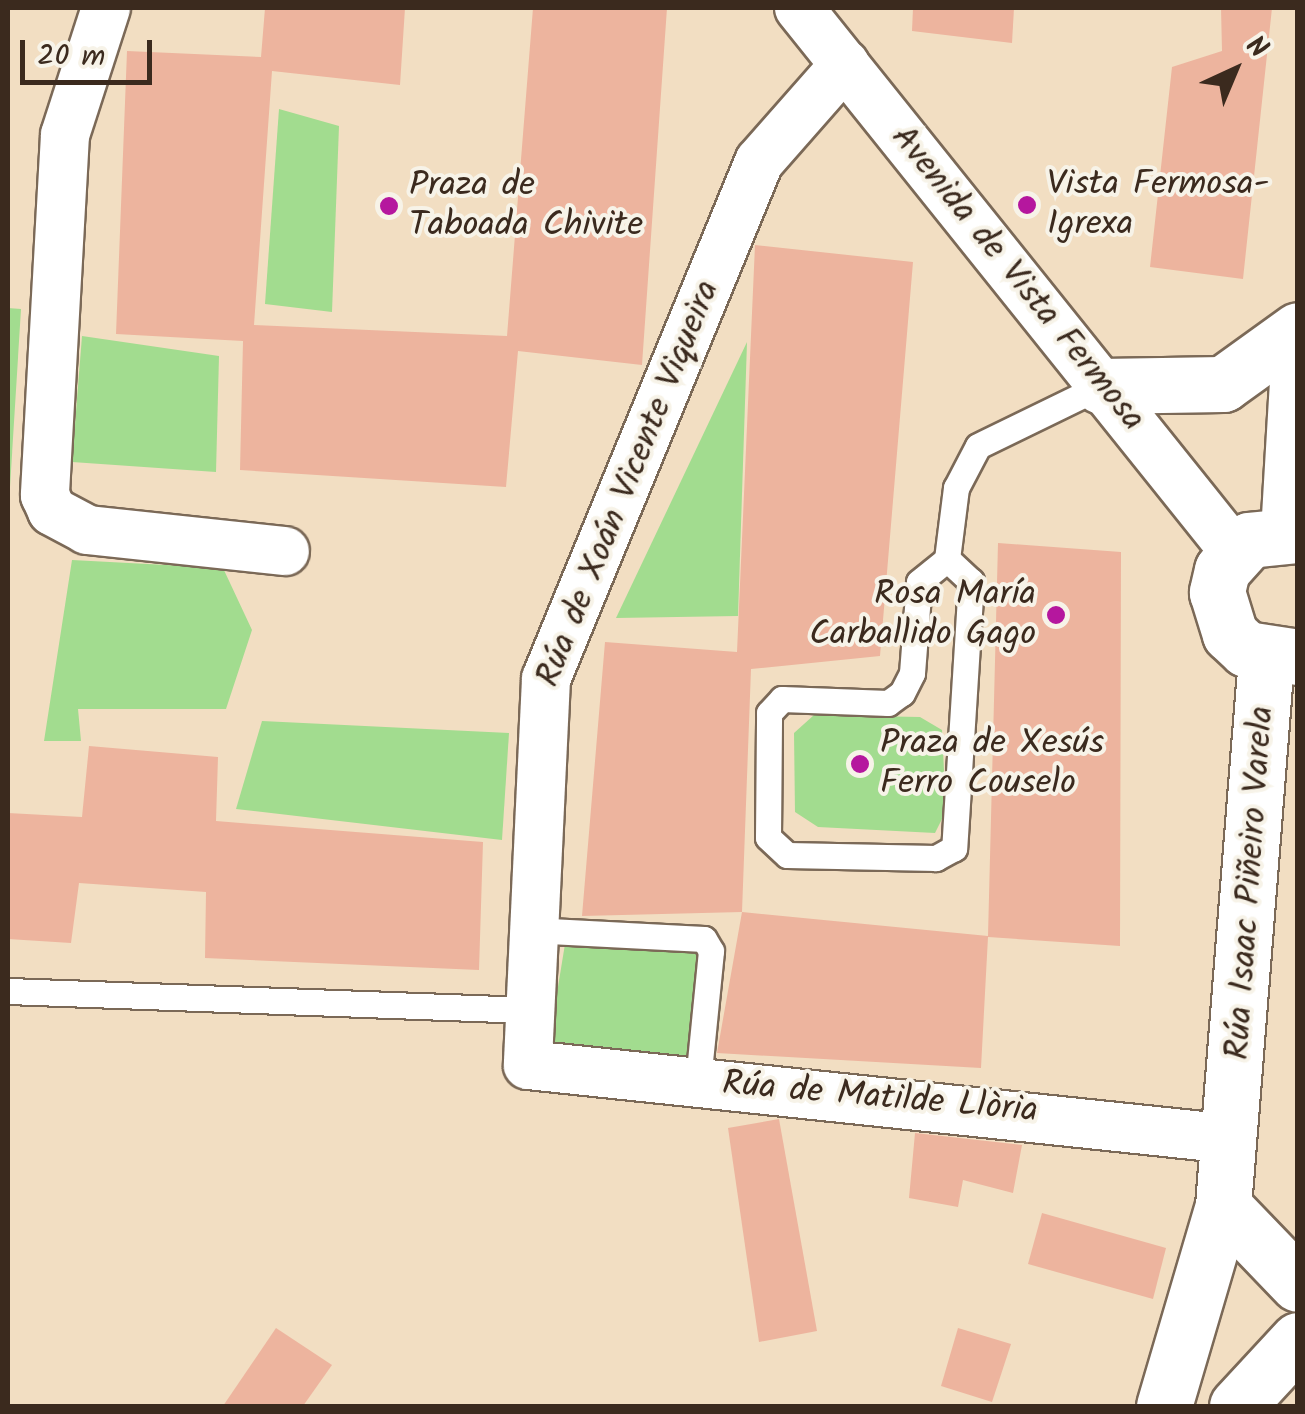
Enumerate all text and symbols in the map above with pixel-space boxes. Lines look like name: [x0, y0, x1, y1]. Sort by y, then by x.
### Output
scale bar: [25, 20, 158, 82]
north arrow: [1185, 20, 1285, 120]
text: N: [1234, 26, 1278, 70]
text: 20 m: [37, 33, 105, 81]
street label: Avenida de Vista Fermosa: [881, 118, 1153, 440]
place label: Vista Fermosa- Igrexa: [1047, 164, 1270, 246]
place label: Praza de Taboada Chivite: [409, 165, 643, 247]
marker: Vista Fermosa- Igrexa: [1016, 194, 1038, 216]
marker: Praza de Taboada Chivite: [378, 195, 400, 217]
street label: Rúa de Xoán Vicente Viqueira: [528, 275, 730, 693]
place label: Rosa María Carballido Gago: [809, 574, 1036, 656]
marker: Rosa María Carballido Gago: [1045, 604, 1067, 626]
street label: Rúa Isaac Piñeiro Varela: [1218, 705, 1284, 1061]
place label: Praza de Xesús Ferro Couselo: [880, 723, 1104, 805]
marker: Praza de Xesús Ferro Couselo: [849, 753, 871, 775]
street label: Rúa de Matilde Llòria: [721, 1063, 1039, 1133]

